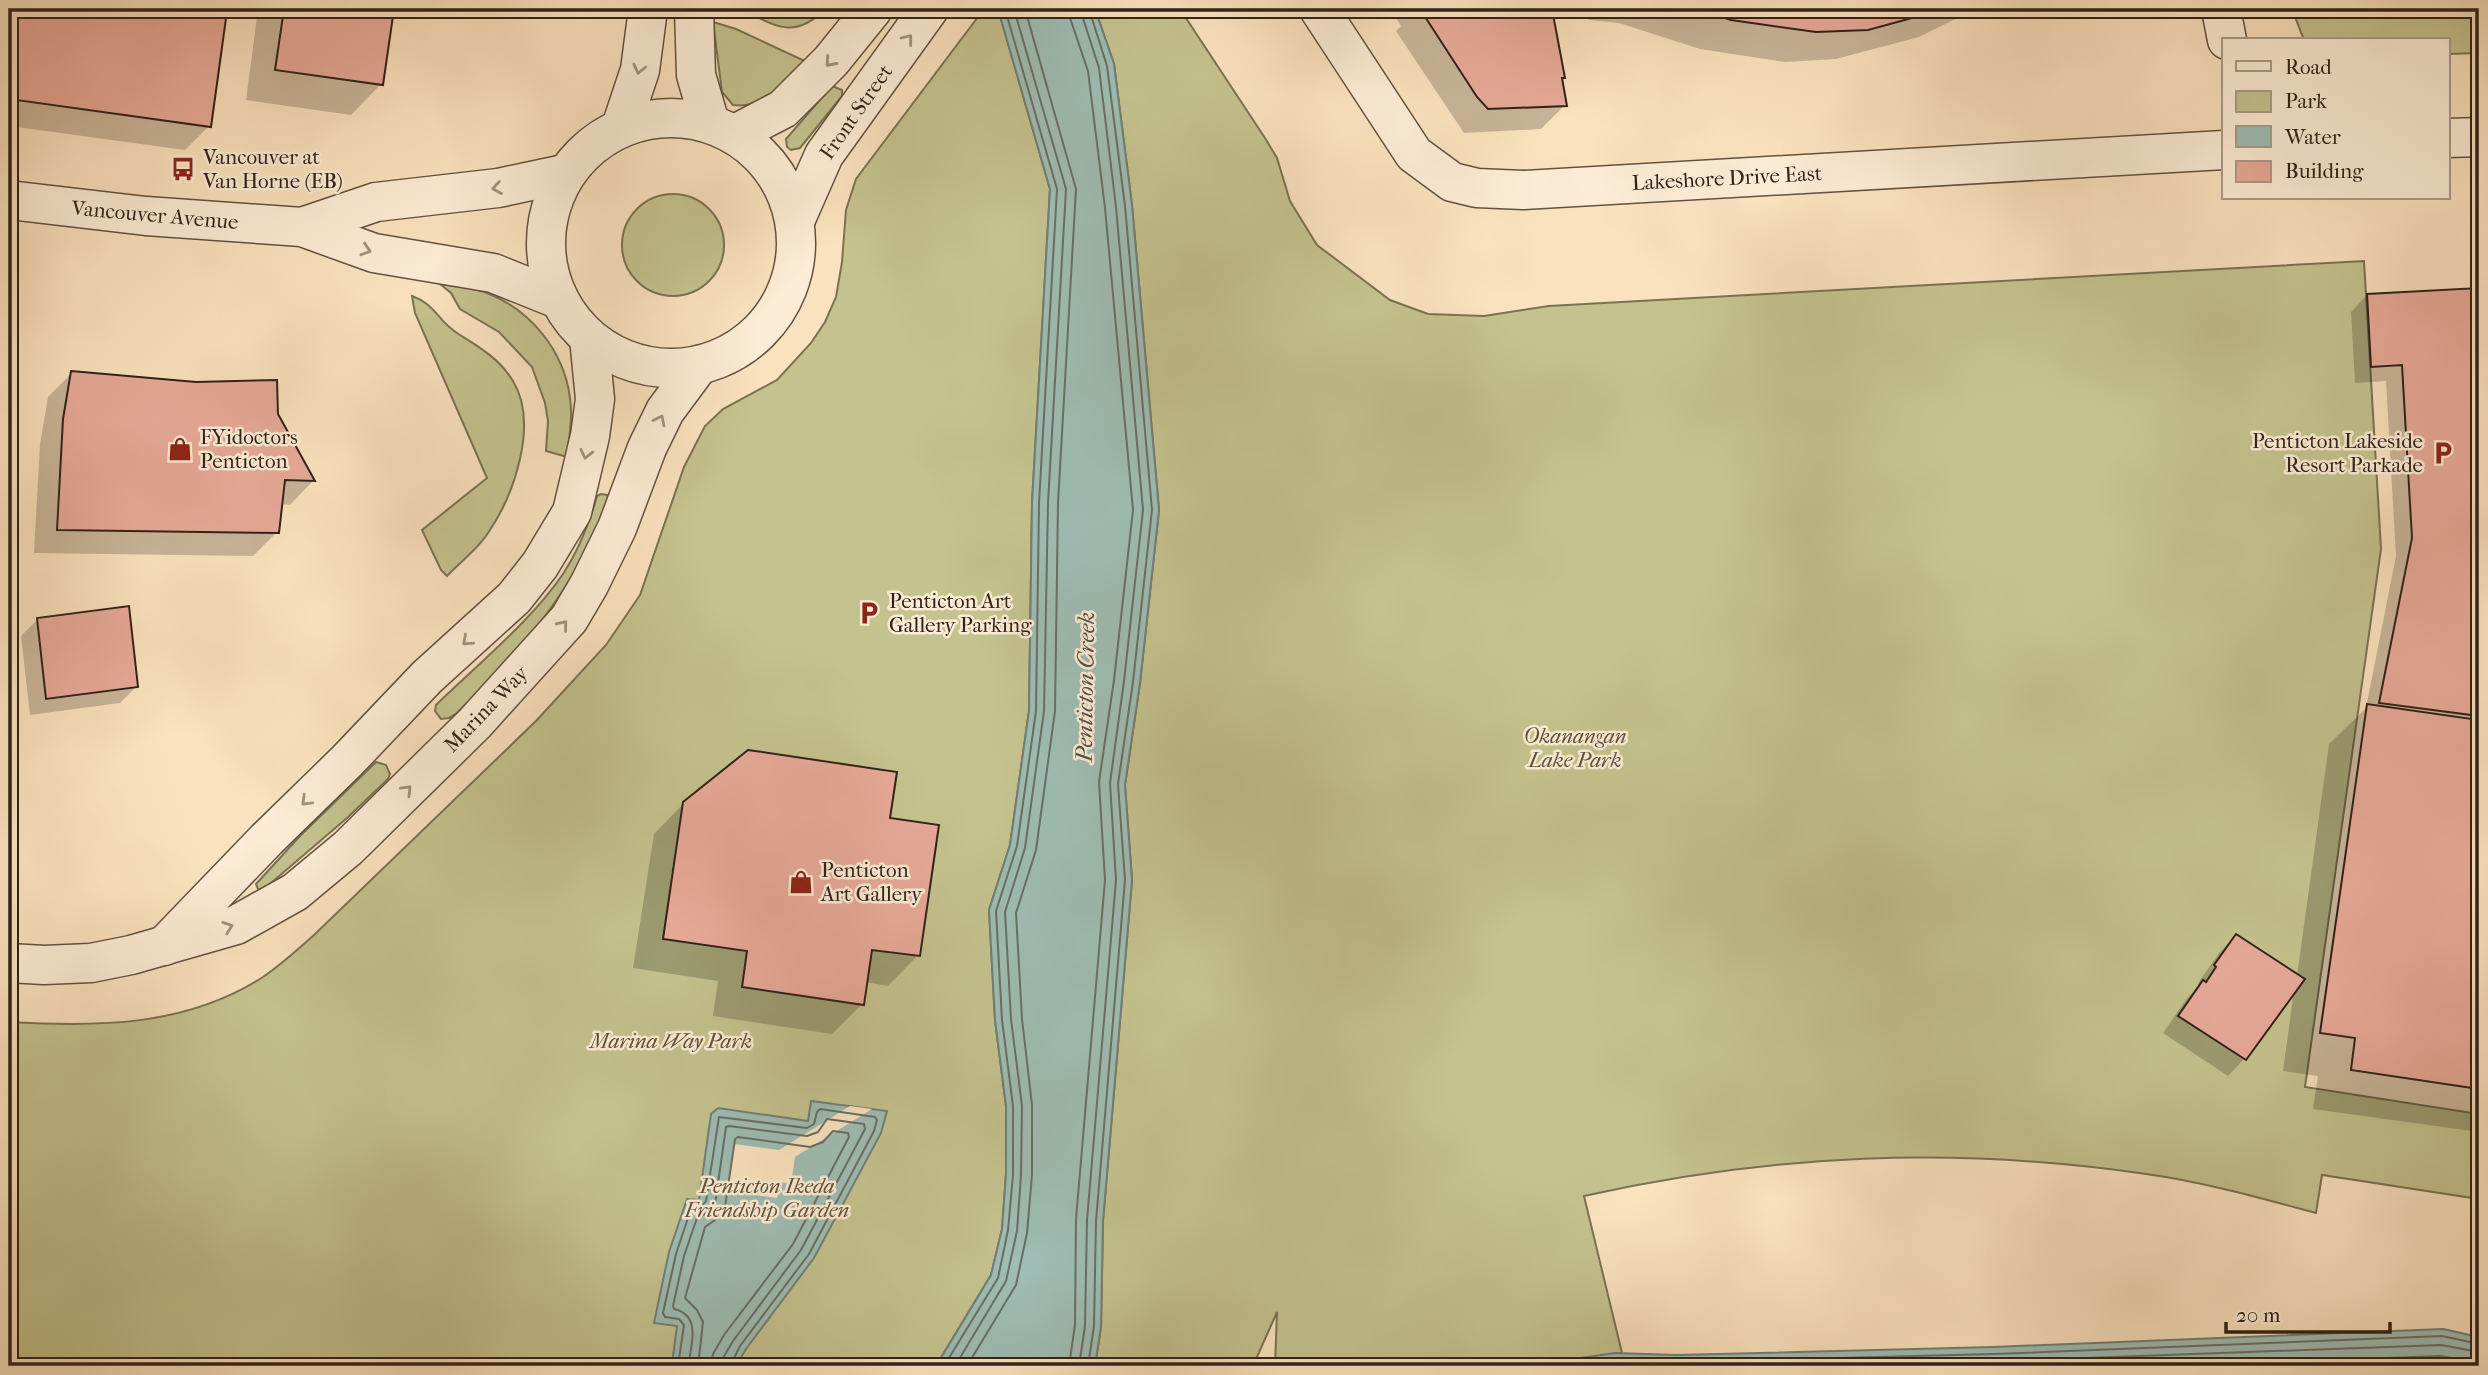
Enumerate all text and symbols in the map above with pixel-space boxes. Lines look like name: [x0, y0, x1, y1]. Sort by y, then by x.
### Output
one-way arrow: [900, 34, 912, 47]
legend: [2222, 38, 2450, 200]
one-way arrow: [826, 54, 838, 67]
text: Road: [2285, 55, 2332, 79]
street label: Front Street: [815, 60, 898, 164]
one-way arrow: [633, 63, 647, 75]
text: Park: [2285, 89, 2327, 113]
text: Water: [2284, 125, 2341, 149]
place label: Vancouver at Van Horne (EB): [202, 145, 343, 193]
bus stop icon: Vancouver at Van Horne (EB): [169, 155, 197, 183]
text: Building: [2285, 159, 2364, 183]
street label: Lakeshore Drive East: [1631, 161, 1823, 195]
one-way arrow: [491, 180, 503, 195]
street label: Vancouver Avenue: [70, 196, 239, 234]
one-way arrow: [359, 242, 372, 256]
one-way arrow: [652, 415, 666, 427]
place label: FYidoctors Penticton: [200, 425, 298, 473]
place label: Penticton Lakeside Resort Parkade: [2252, 429, 2423, 477]
shop icon: FYidoctors Penticton: [166, 435, 194, 463]
parking icon: Penticton Lakeside Resort Parkade: [2429, 439, 2457, 467]
one-way arrow: [580, 448, 594, 460]
place label: Penticton Art Gallery Parking: [889, 589, 1032, 637]
parking icon: Penticton Art Gallery Parking: [855, 599, 883, 627]
water label: Penticton Creek: [1071, 612, 1100, 763]
one-way arrow: [555, 621, 568, 633]
one-way arrow: [462, 633, 475, 645]
street label: Marina Way: [439, 660, 533, 757]
park label: Okanangan Lake Park: [1523, 724, 1627, 772]
one-way arrow: [399, 786, 411, 798]
one-way arrow: [301, 793, 314, 806]
place label: Penticton Art Gallery: [820, 858, 923, 906]
shop icon: Penticton Art Gallery: [787, 868, 815, 896]
one-way arrow: [221, 921, 233, 935]
park label: Marina Way Park: [588, 1029, 752, 1053]
park label: Penticton Ikeda Friendship Garden: [684, 1174, 849, 1222]
scale bar: [2226, 1291, 2390, 1335]
text: 20 m: [2236, 1303, 2281, 1327]

